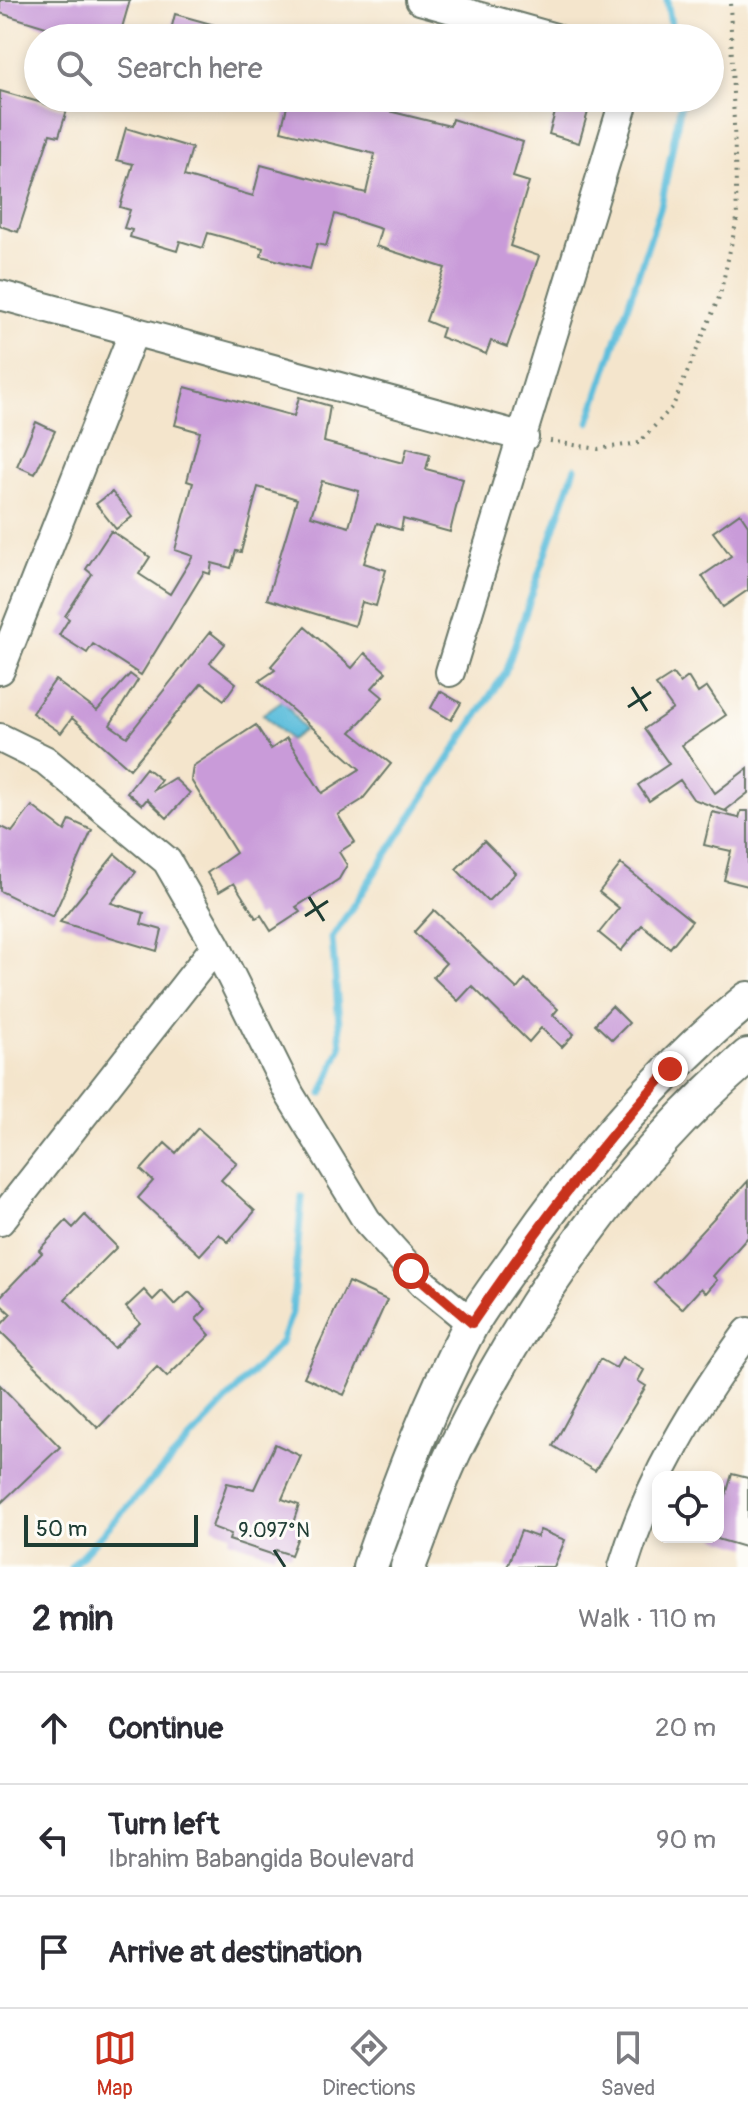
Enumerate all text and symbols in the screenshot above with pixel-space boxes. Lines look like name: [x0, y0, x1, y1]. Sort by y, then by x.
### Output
search box: [24, 24, 724, 112]
icon: search: [52, 46, 96, 90]
text: Search here: [116, 50, 263, 87]
route end: [652, 1051, 688, 1087]
route start: [393, 1253, 429, 1289]
map controls: [652, 1471, 724, 1543]
button: locate: [652, 1471, 724, 1543]
scale bar: [24, 1511, 198, 1547]
text: 50 m: [36, 1515, 87, 1543]
text: 9.097°N: [238, 1518, 310, 1543]
text: 2 min: [32, 1598, 114, 1641]
text: Walk · 110 m: [578, 1603, 716, 1635]
icon: ahead: [32, 1706, 76, 1750]
text: Continue: [108, 1710, 223, 1747]
text: 20 m: [655, 1712, 716, 1744]
text: Turn left: [108, 1806, 219, 1843]
icon: left: [32, 1818, 76, 1862]
text: 90 m: [656, 1824, 716, 1856]
text: Ibrahim Babangida Boulevard: [108, 1843, 415, 1875]
icon: arrive: [32, 1930, 76, 1974]
text: Arrive at destination: [108, 1934, 362, 1971]
tab: Map: [93, 2026, 137, 2102]
tab: Directions: [322, 2026, 415, 2102]
tab: Saved: [601, 2026, 655, 2102]

